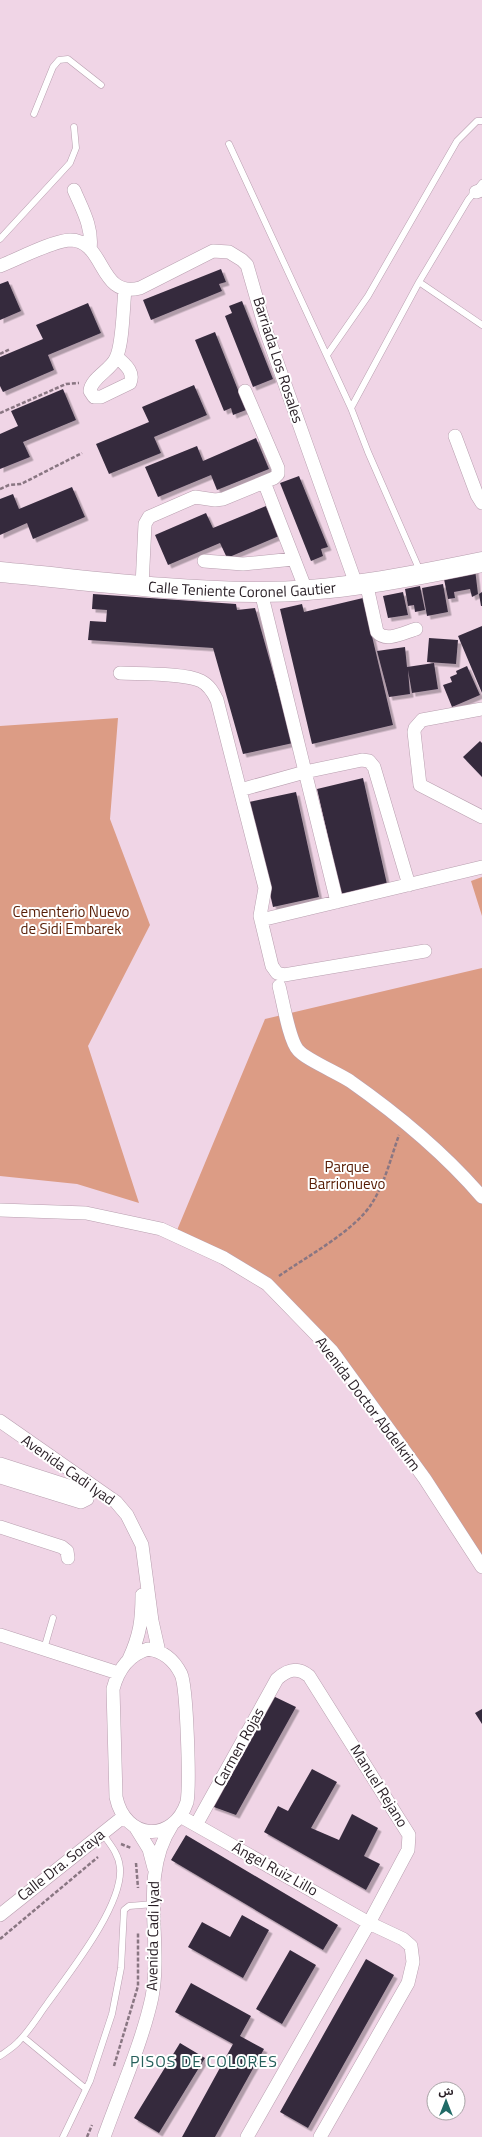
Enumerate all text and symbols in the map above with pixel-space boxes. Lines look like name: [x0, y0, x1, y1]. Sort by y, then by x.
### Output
street label: Barriada Los Rosales: [247, 294, 310, 426]
street label: Calle Teniente Coronel Gautier: [147, 575, 337, 603]
park label: Cementerio Nuevo de Sidi Embarek: [13, 900, 129, 940]
park label: Parque Barrionuevo: [309, 1155, 385, 1195]
street label: Avenida Doctor Abdelkrim: [310, 1332, 427, 1476]
street label: Avenida Cadi Iyad: [17, 1429, 120, 1511]
street label: Carmen Rojas: [207, 1703, 270, 1790]
street label: Manuel Rejano: [345, 1740, 414, 1832]
street label: Calle Dra. Soraya: [12, 1823, 110, 1906]
street label: Ángel Ruiz Lillo: [228, 1835, 322, 1902]
street label: Avenida Cadi Iyad: [140, 1881, 165, 1991]
district label: PISOS DE COLORES: [130, 2049, 278, 2073]
north arrow: [426, 2081, 466, 2121]
text: ش: [438, 2083, 454, 2099]

